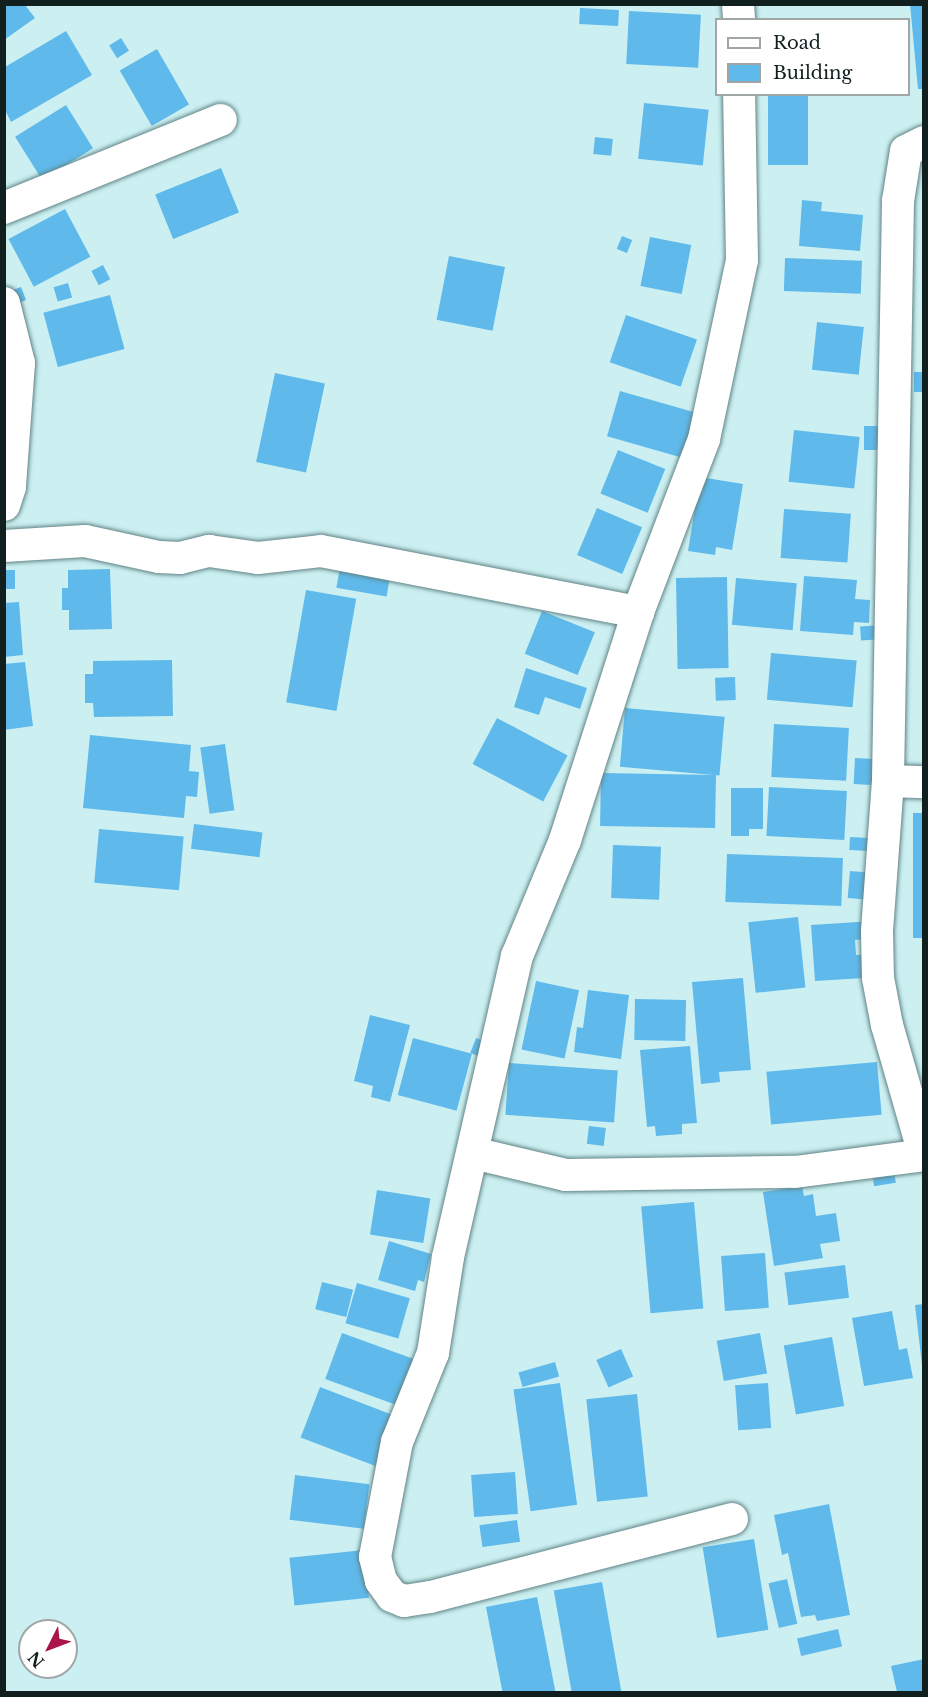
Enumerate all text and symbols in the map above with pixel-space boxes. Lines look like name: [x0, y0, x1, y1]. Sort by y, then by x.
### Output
legend: [715, 18, 910, 96]
text: Road: [773, 32, 821, 54]
text: Building: [773, 62, 852, 84]
north arrow: [18, 1619, 78, 1679]
text: N: [24, 1647, 49, 1672]

